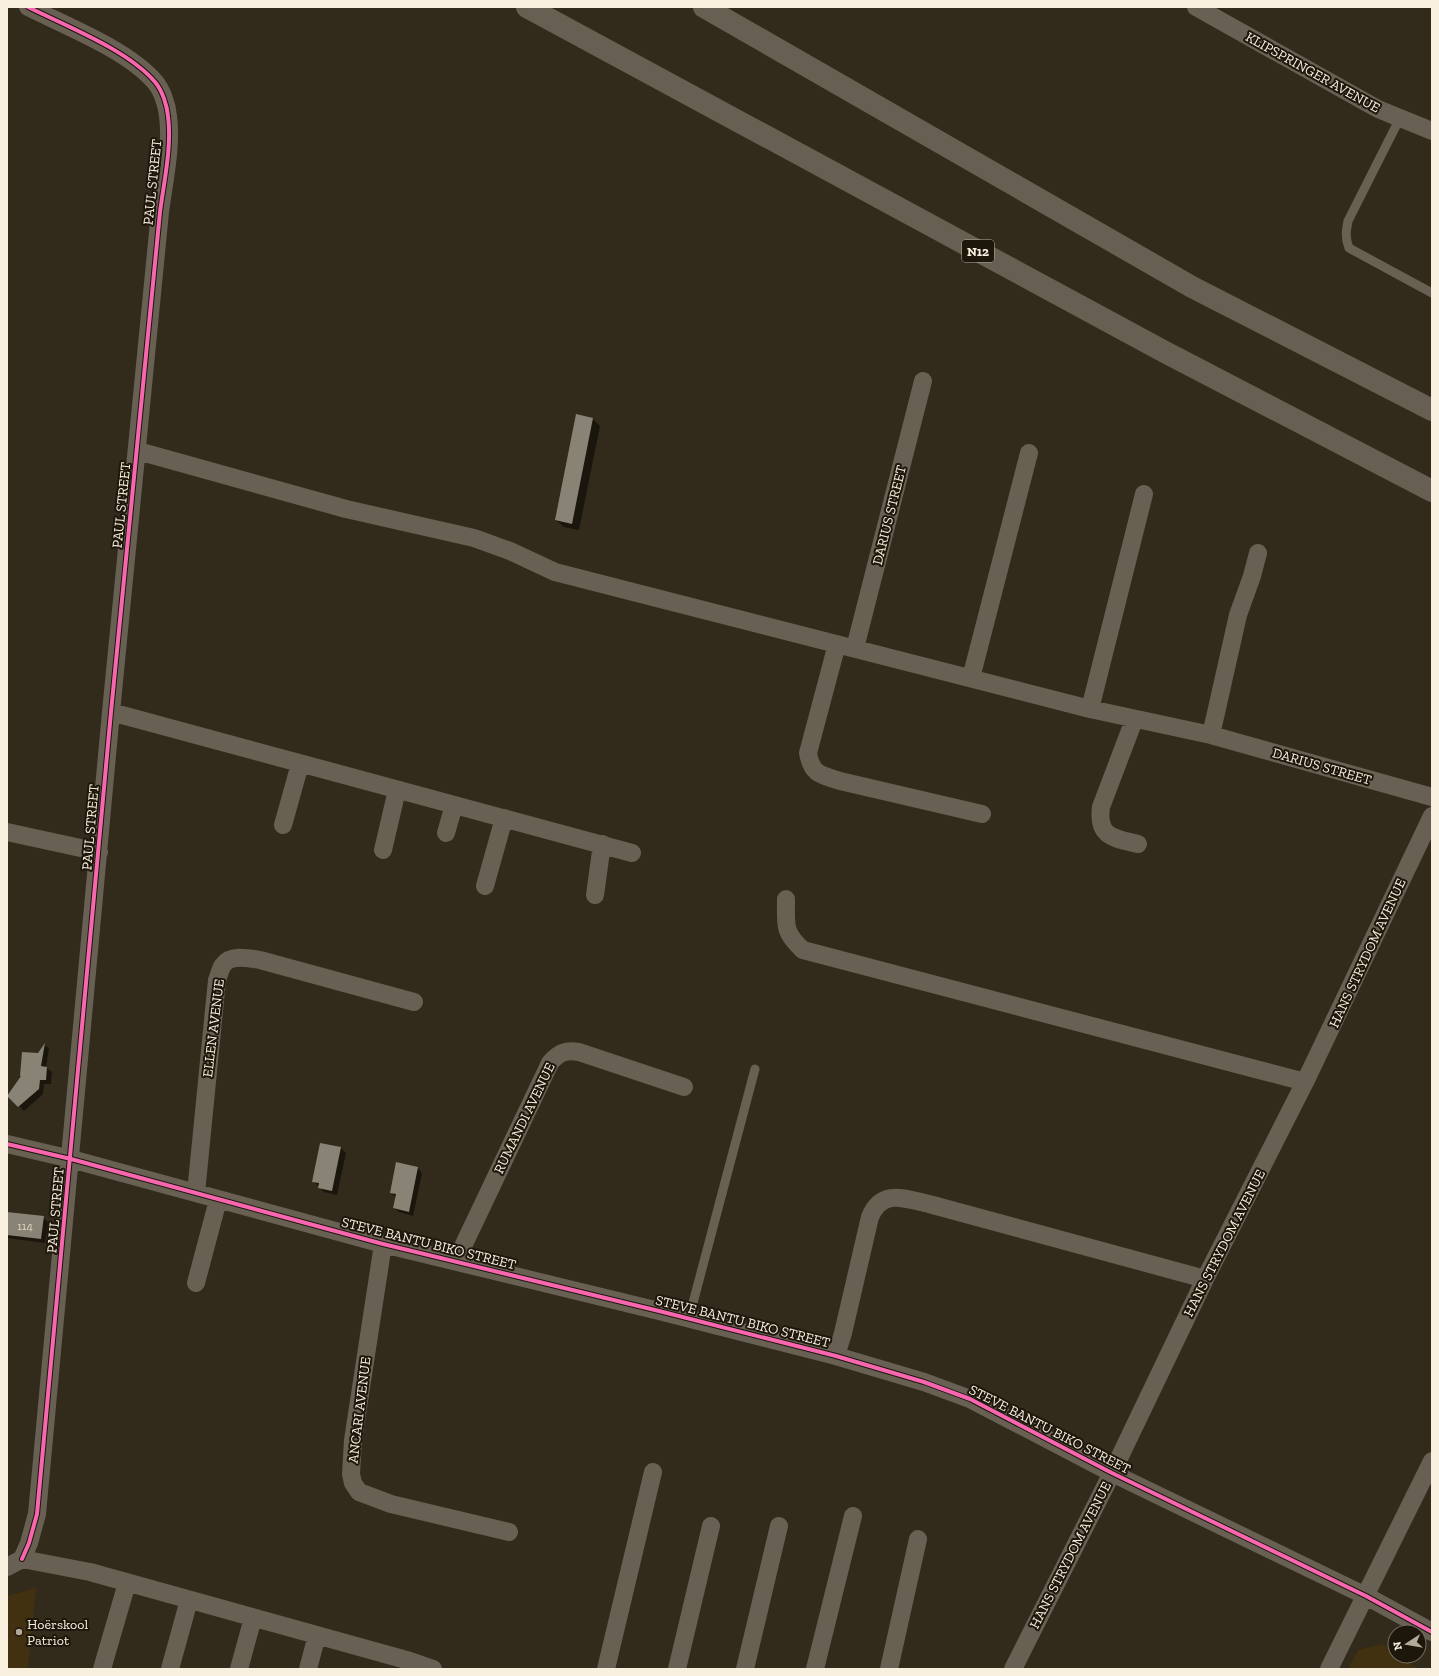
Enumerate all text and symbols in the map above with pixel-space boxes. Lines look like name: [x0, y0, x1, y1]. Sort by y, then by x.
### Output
street label: KLIPSPRINGER AVENUE: [1243, 28, 1383, 117]
street label: PAUL STREET: [140, 138, 165, 226]
road number: N12: [962, 240, 994, 262]
street label: PAUL STREET: [109, 461, 134, 549]
street label: DARIUS STREET: [869, 463, 910, 567]
street label: DARIUS STREET: [1270, 744, 1374, 789]
street label: PAUL STREET: [78, 783, 103, 871]
street label: HANS STRYDOM AVENUE: [1325, 876, 1410, 1031]
street label: ELLEN AVENUE: [199, 978, 228, 1078]
street label: RUMANDI AVENUE: [490, 1060, 559, 1176]
street label: PAUL STREET: [43, 1166, 68, 1254]
street label: HANS STRYDOM AVENUE: [1180, 1167, 1269, 1320]
street label: STEVE BANTU BIKO STREET: [340, 1214, 518, 1273]
house number: 114: [17, 1219, 33, 1233]
street label: STEVE BANTU BIKO STREET: [654, 1292, 832, 1351]
street label: ANCARI AVENUE: [345, 1356, 374, 1464]
street label: STEVE BANTU BIKO STREET: [966, 1381, 1134, 1478]
street label: HANS STRYDOM AVENUE: [1026, 1479, 1115, 1632]
place label: Hoërskool Patriot: [27, 1616, 88, 1649]
north arrow: [1387, 1624, 1427, 1664]
marker: Hoërskool Patriot: [14, 1627, 24, 1637]
text: N: [1390, 1640, 1405, 1651]

